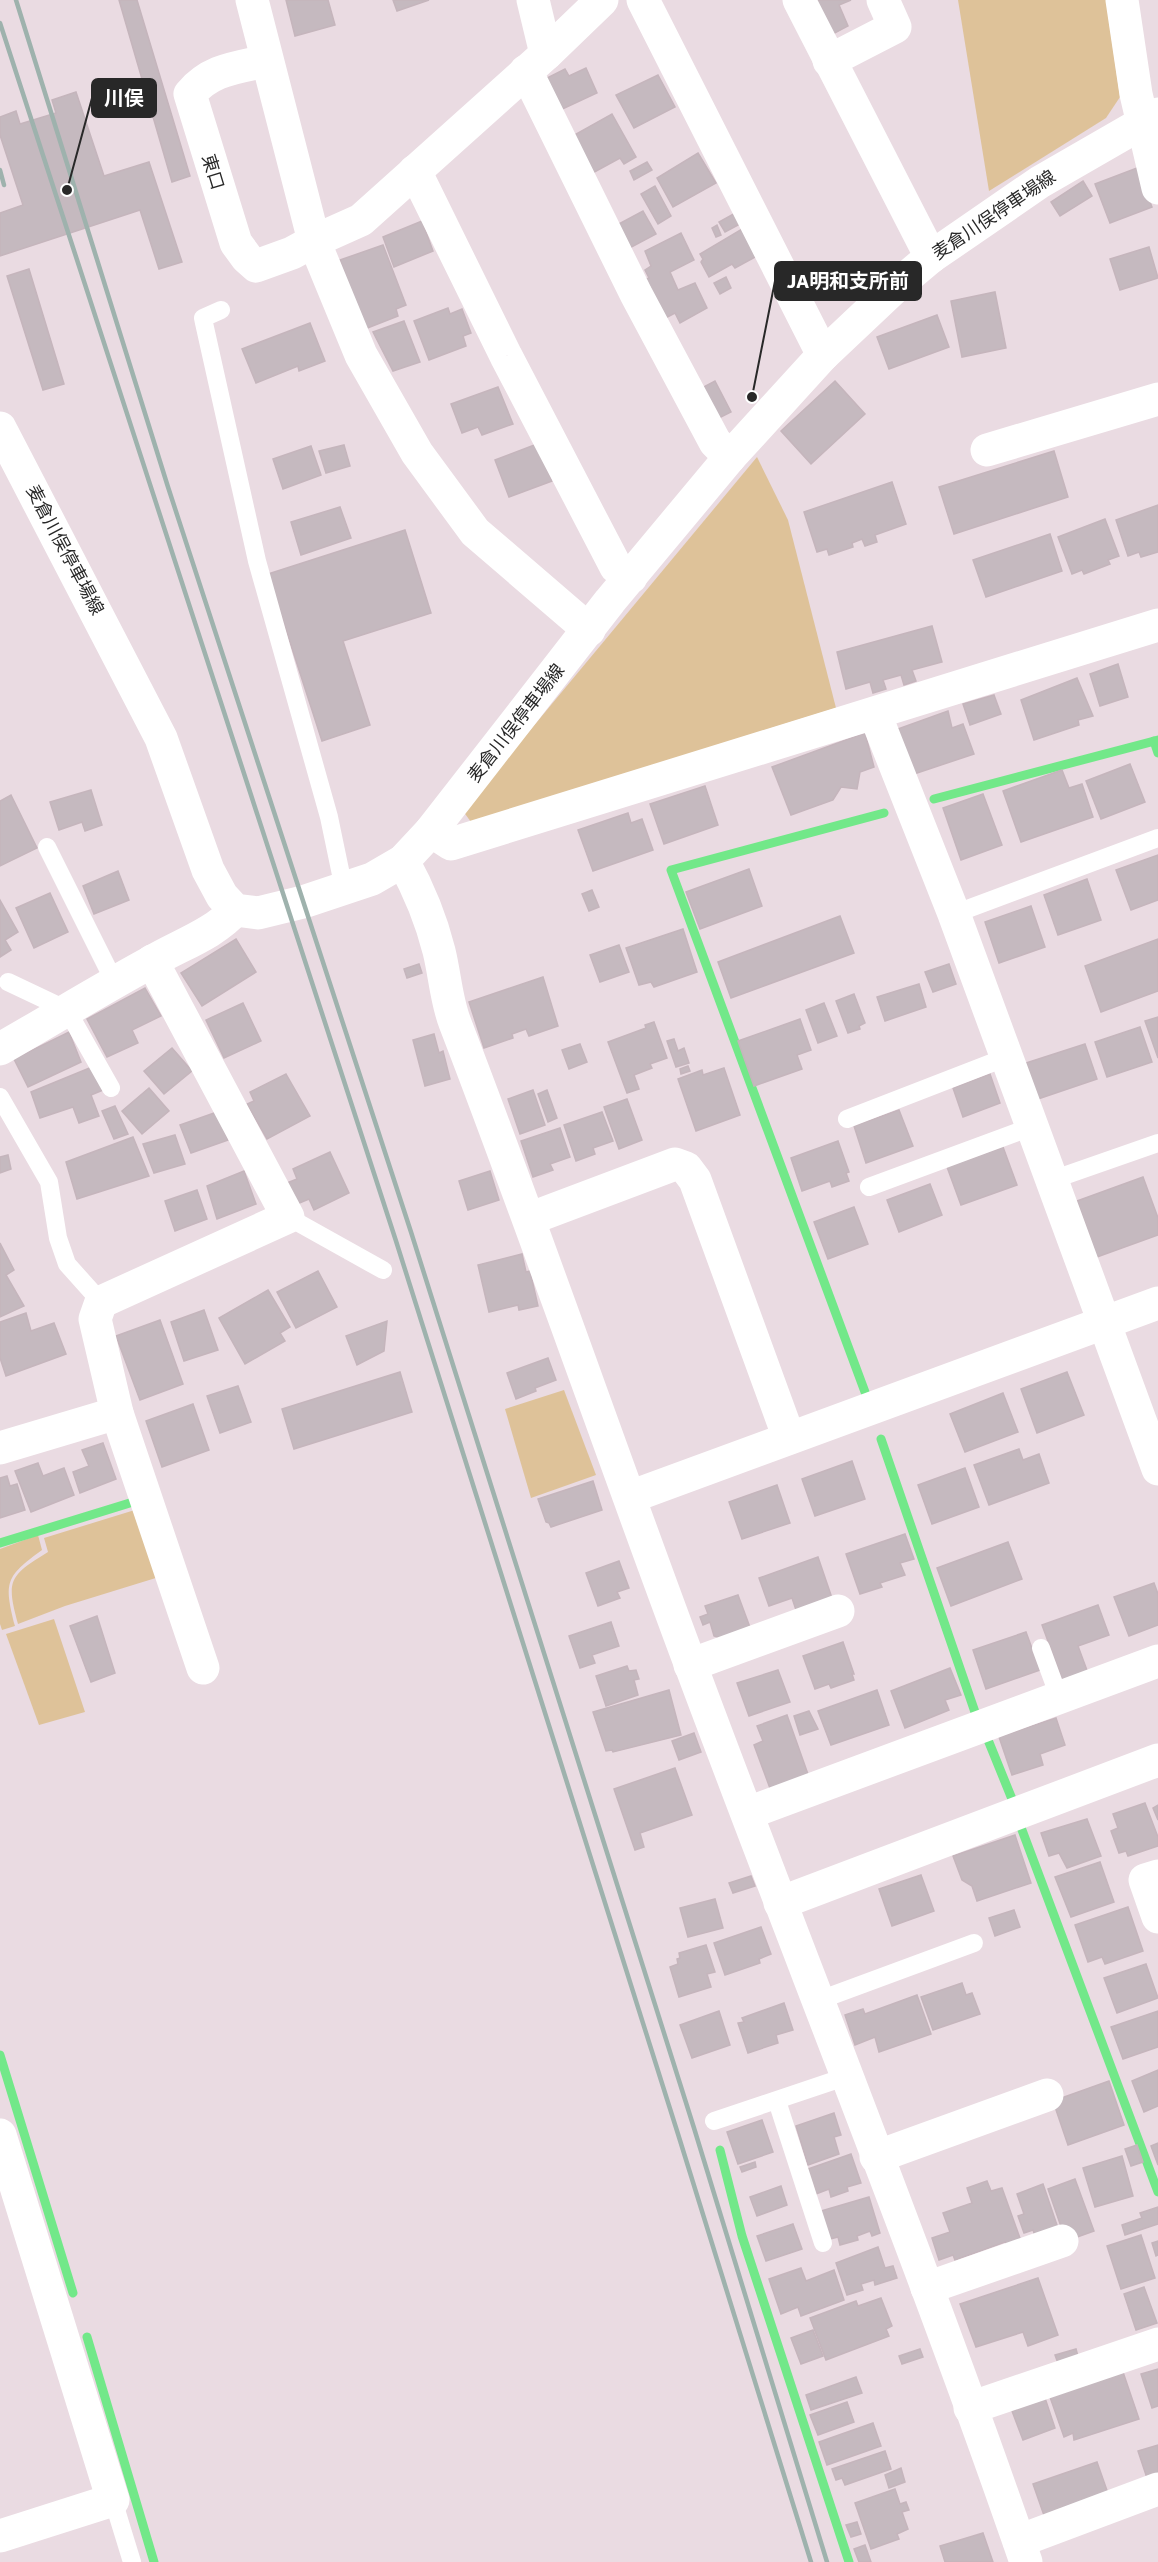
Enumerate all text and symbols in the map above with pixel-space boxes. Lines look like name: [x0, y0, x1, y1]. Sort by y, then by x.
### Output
callout: 川俣: [92, 79, 156, 117]
text: 川俣: [104, 86, 144, 111]
street label: 東口: [197, 152, 229, 192]
street label: 麦倉川俣停車場線: [928, 166, 1060, 264]
callout: JA明和支所前: [775, 262, 921, 300]
text: JA明和支所前: [787, 269, 909, 294]
street label: 麦倉川俣停車場線: [21, 481, 109, 619]
street label: 麦倉川俣停車場線: [463, 659, 569, 787]

